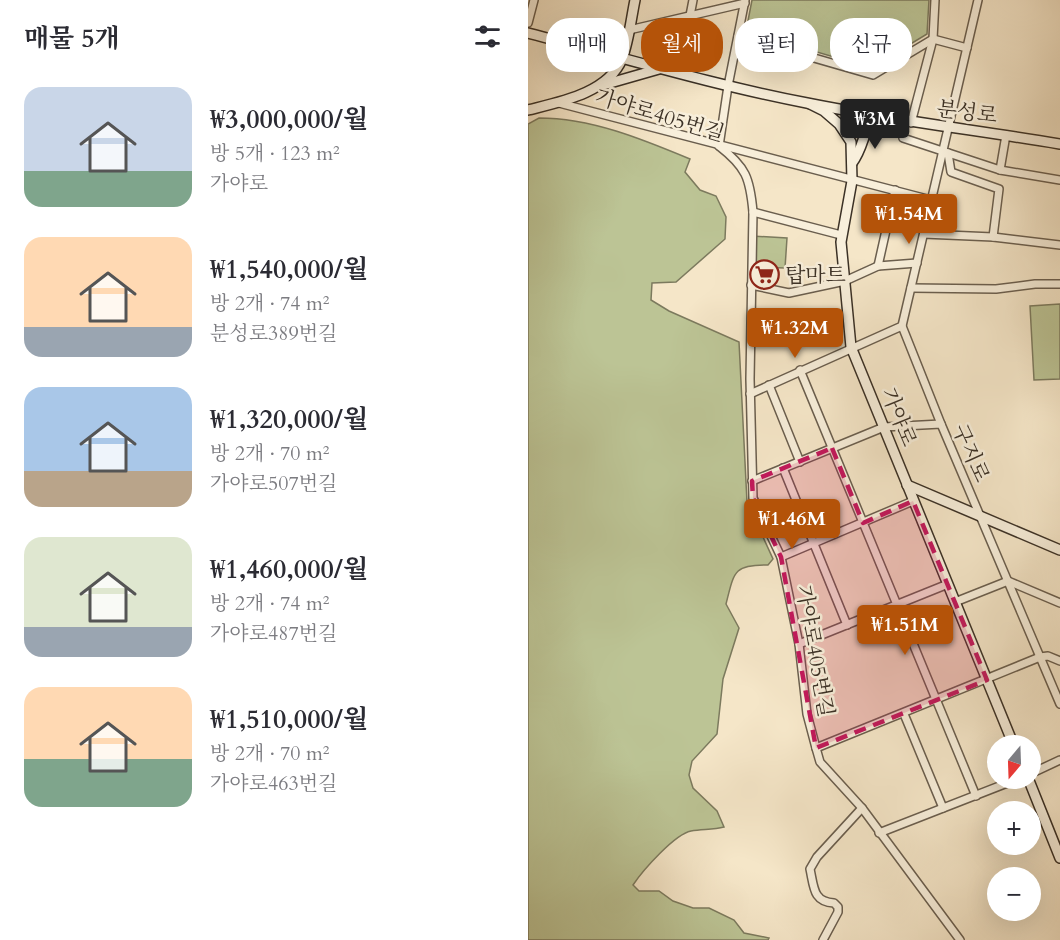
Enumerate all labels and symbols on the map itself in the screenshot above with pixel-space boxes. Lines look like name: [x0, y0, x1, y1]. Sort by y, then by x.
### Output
street label: 가야로405번길: [592, 82, 728, 149]
street label: 분성로: [935, 94, 999, 131]
pin: ₩3M: [846, 99, 904, 150]
pin: ₩1.54M: [860, 194, 958, 245]
supermarket icon: 탑마트: [748, 259, 780, 291]
place label: 탑마트: [785, 261, 846, 290]
pin: ₩1.32M: [746, 308, 844, 359]
street label: 가야로: [874, 384, 923, 451]
street label: 구지로: [945, 420, 996, 487]
pin: ₩1.46M: [743, 499, 841, 550]
street label: 가야로405번길: [789, 583, 840, 719]
pin: ₩1.51M: [856, 605, 954, 656]
north arrow: [987, 735, 1041, 789]

